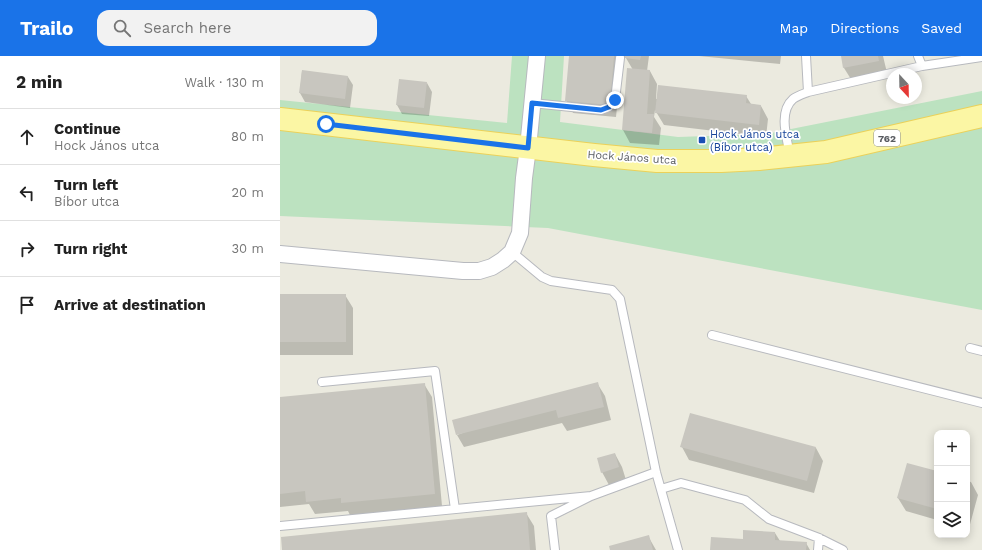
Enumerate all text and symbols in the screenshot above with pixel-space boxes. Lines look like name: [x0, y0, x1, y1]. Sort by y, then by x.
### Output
search box: [97, 10, 377, 46]
text: Trailo: [20, 17, 73, 40]
icon: search: [111, 17, 133, 39]
text: Search here: [143, 19, 231, 37]
text: Map: [780, 20, 808, 36]
text: Directions: [830, 20, 899, 36]
text: Saved: [921, 20, 962, 36]
north arrow: [886, 68, 922, 104]
text: 2 min: [16, 72, 62, 92]
text: Walk · 130 m: [185, 75, 264, 90]
route end: [606, 91, 624, 109]
route start: [317, 115, 335, 133]
text: Continue: [54, 120, 121, 138]
icon: ahead: [16, 126, 38, 148]
place label: Hock János utca (Bíbor utca): [710, 128, 799, 154]
text: 80 m: [231, 129, 264, 144]
road number: 762: [874, 130, 900, 146]
marker: Hock János utca (Bíbor utca): [697, 135, 707, 145]
text: Hock János utca: [54, 138, 159, 153]
street label: Hock János utca: [587, 148, 677, 167]
text: Turn left: [54, 176, 118, 194]
icon: left: [16, 182, 38, 204]
text: 20 m: [232, 185, 264, 200]
text: Bíbor utca: [54, 194, 119, 209]
icon: right: [16, 238, 38, 260]
text: Turn right: [54, 240, 127, 258]
text: 30 m: [232, 241, 264, 256]
icon: arrive: [16, 294, 38, 316]
text: Arrive at destination: [54, 296, 206, 314]
map controls: [934, 430, 970, 538]
button: +: [934, 430, 970, 466]
button: −: [934, 466, 970, 502]
button: layers: [934, 502, 970, 538]

